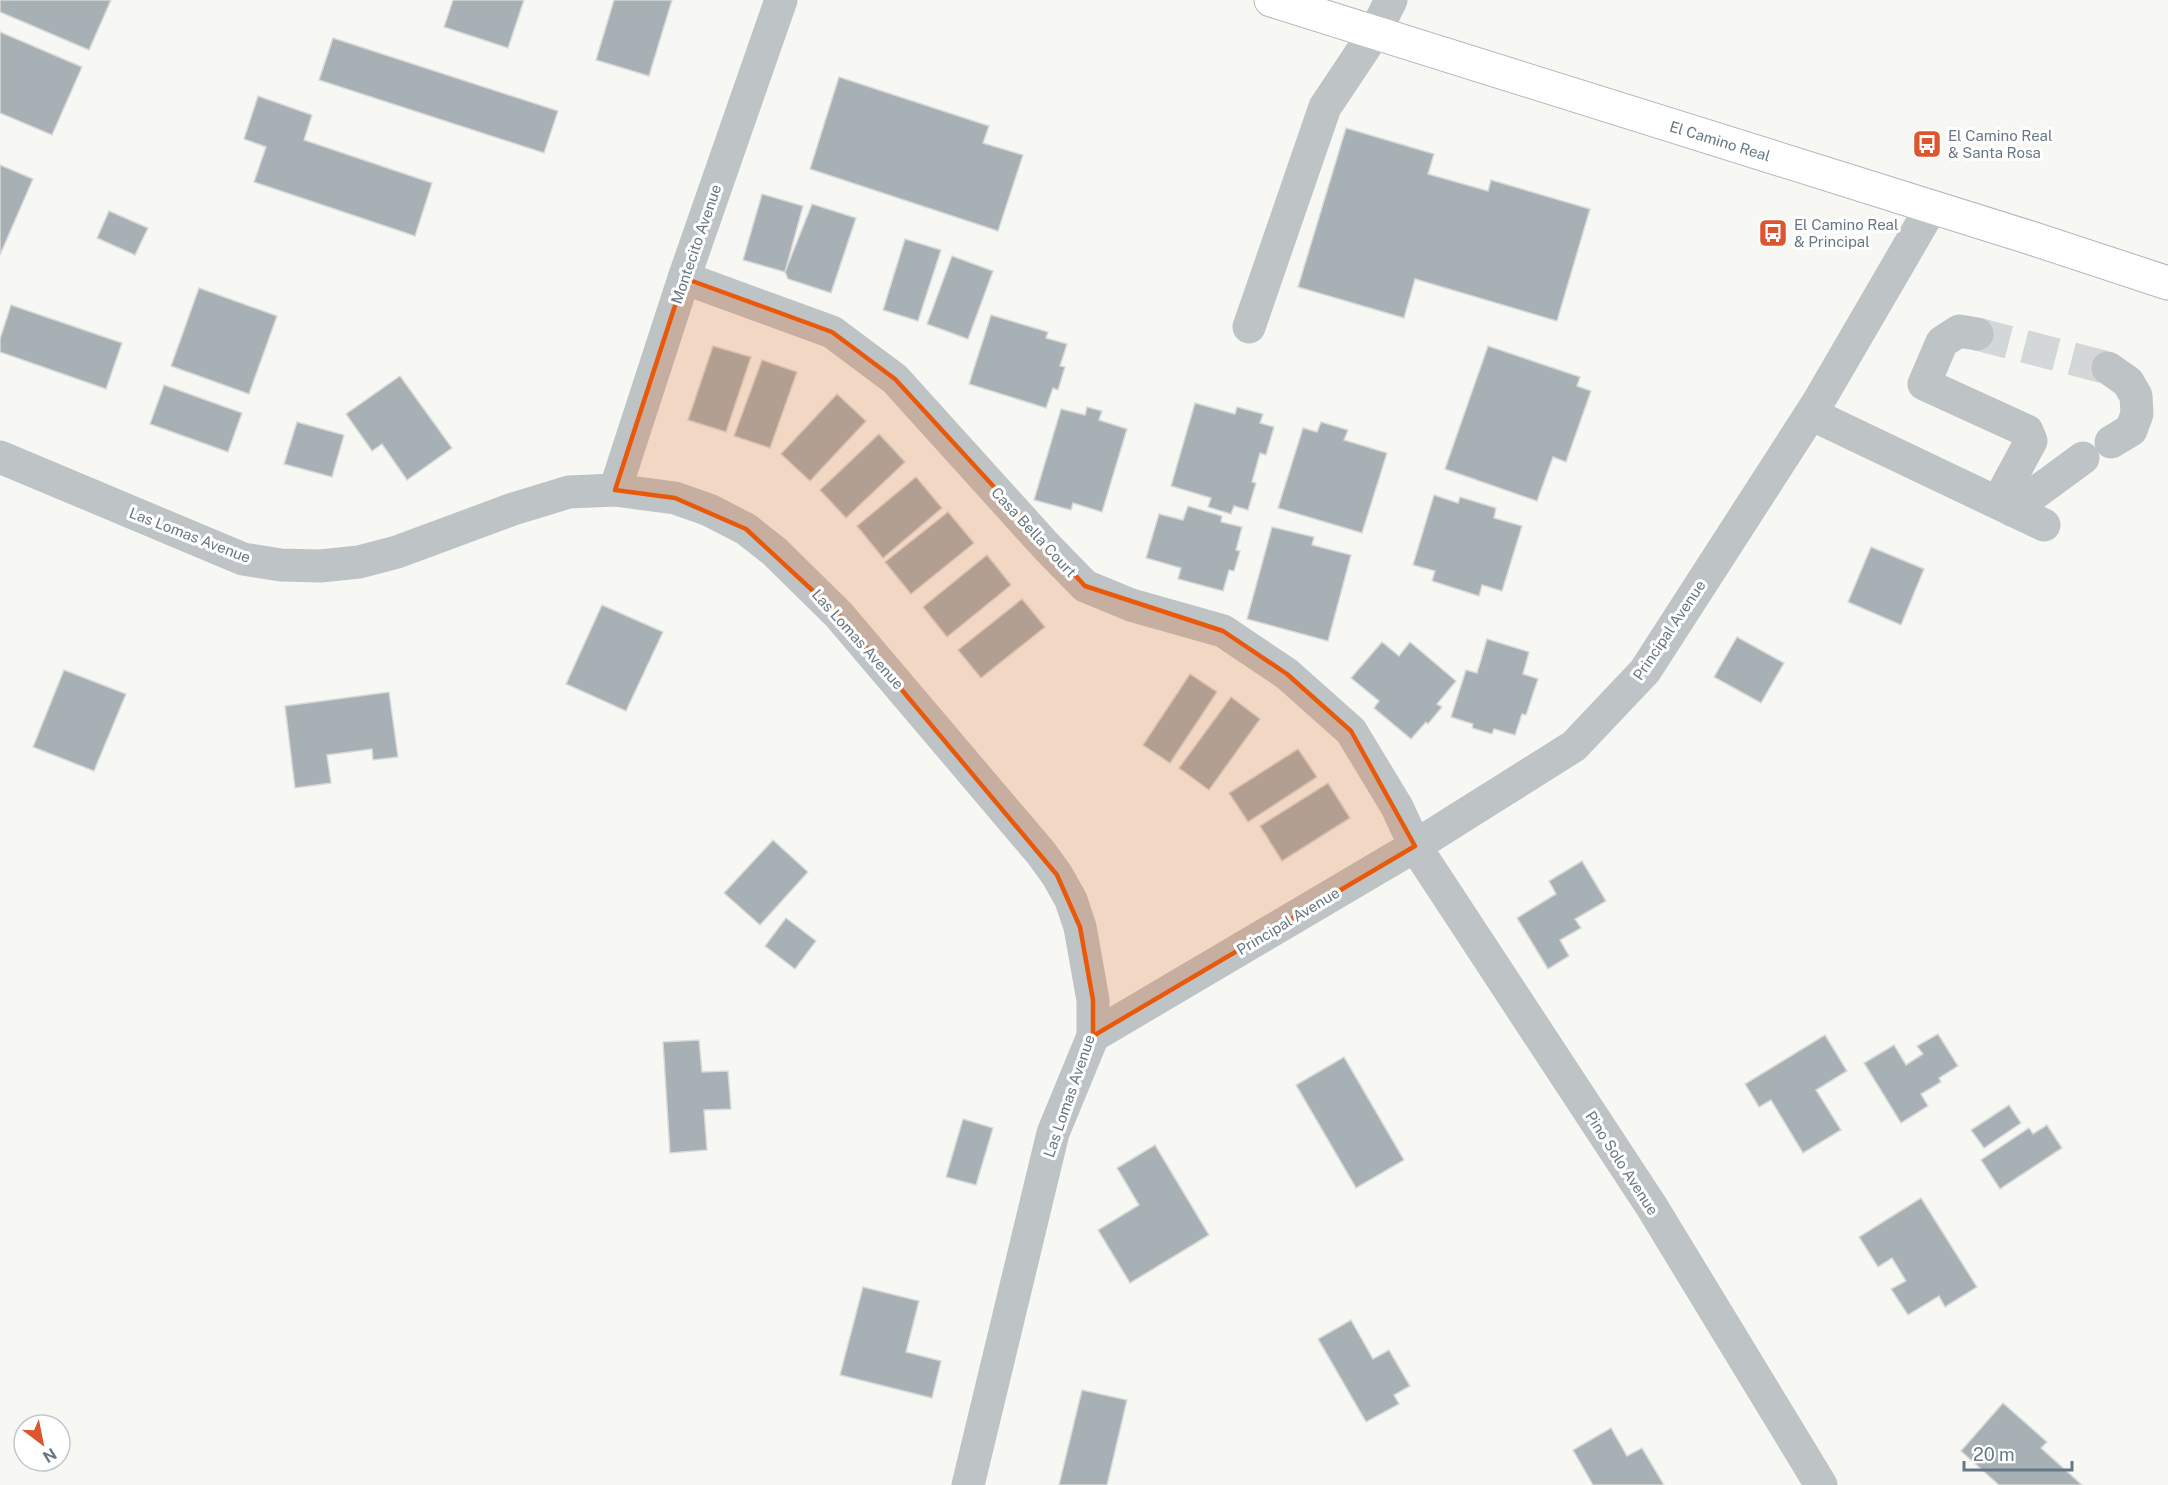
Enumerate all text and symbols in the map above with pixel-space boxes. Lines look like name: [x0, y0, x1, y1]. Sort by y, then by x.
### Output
street label: El Camino Real: [1668, 118, 1772, 164]
place label: El Camino Real & Santa Rosa: [1948, 127, 2052, 161]
bus stop icon: El Camino Real & Santa Rosa: [1911, 128, 1943, 160]
street label: Montecito Avenue: [668, 182, 724, 306]
place label: El Camino Real & Principal: [1794, 216, 1898, 250]
bus stop icon: El Camino Real & Principal: [1757, 217, 1789, 249]
street label: Casa Bella Court: [988, 484, 1080, 580]
street label: Las Lomas Avenue: [127, 504, 253, 566]
street label: Principal Avenue: [1629, 577, 1709, 683]
street label: Las Lomas Avenue: [809, 586, 907, 692]
street label: Principal Avenue: [1234, 884, 1342, 958]
street label: Las Lomas Avenue: [1040, 1032, 1098, 1160]
street label: Pino Solo Avenue: [1582, 1108, 1662, 1218]
north arrow: [12, 1413, 72, 1473]
scale bar: [1964, 1434, 2072, 1472]
text: N: [39, 1444, 60, 1467]
text: 20 m: [1973, 1444, 2015, 1465]

